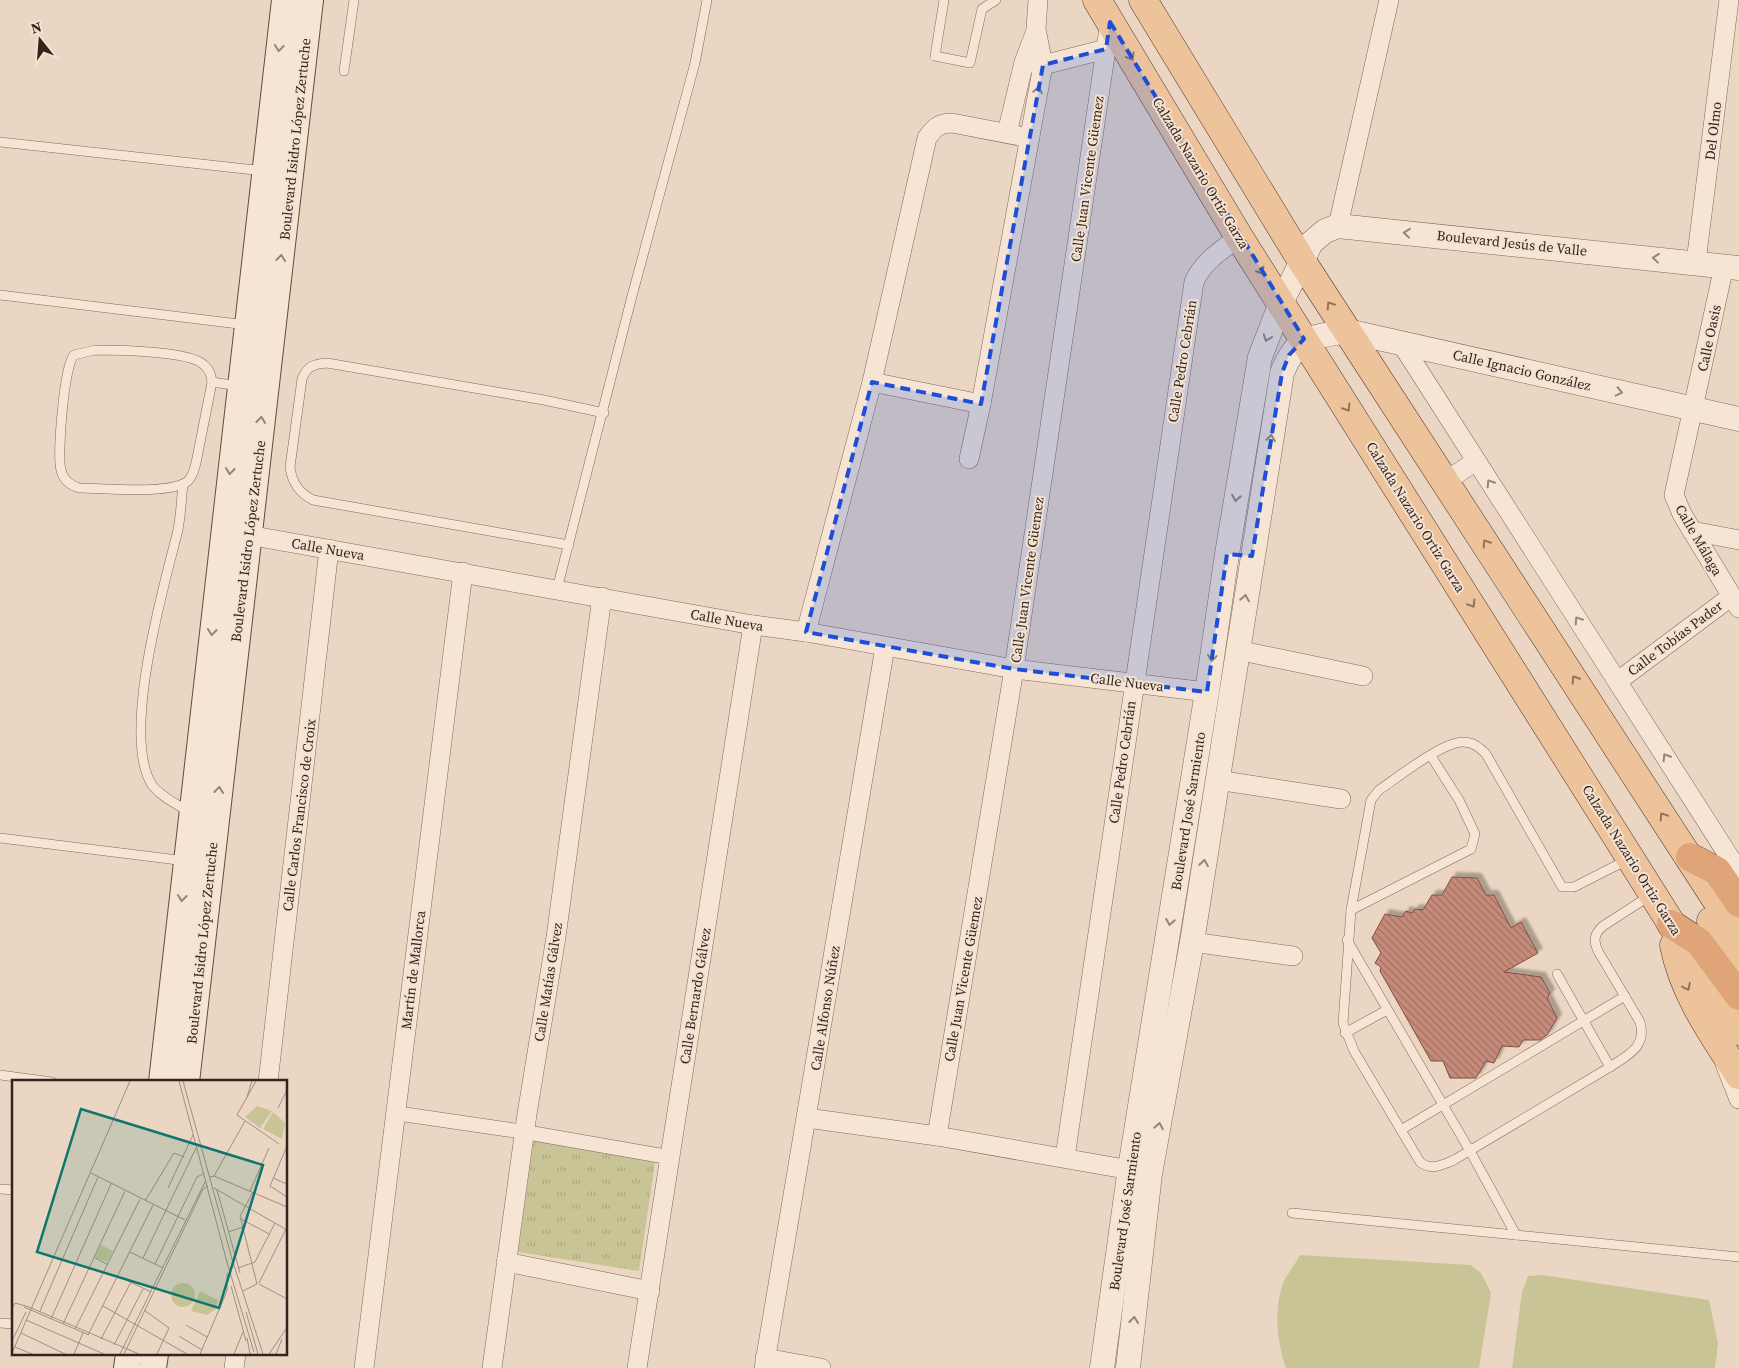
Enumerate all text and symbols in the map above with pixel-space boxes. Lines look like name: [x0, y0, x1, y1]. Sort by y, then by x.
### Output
north arrow: [15, 15, 65, 65]
text: N: [28, 17, 44, 39]
street label: Boulevard Isidro López Zertuche: [274, 37, 316, 241]
one-way arrow: [274, 45, 285, 53]
one-way arrow: [1125, 51, 1135, 60]
one-way arrow: [1033, 86, 1043, 94]
street label: Calzada Nazario Ortiz Garza: [1148, 93, 1255, 253]
street label: Calle Juan Vicente Güemez: [1065, 94, 1109, 263]
street label: Del Olmo: [1699, 100, 1727, 161]
street label: Boulevard Jesús de Valle: [1436, 225, 1588, 261]
one-way arrow: [1403, 228, 1411, 239]
one-way arrow: [1652, 253, 1660, 264]
one-way arrow: [275, 254, 286, 262]
one-way arrow: [1254, 265, 1264, 274]
street label: Calle Pedro Cebrián: [1162, 298, 1202, 424]
one-way arrow: [1327, 301, 1336, 311]
street label: Calle Oasis: [1692, 303, 1726, 373]
one-way arrow: [1263, 333, 1273, 342]
street label: Calle Ignacio González: [1451, 344, 1594, 396]
one-way arrow: [1614, 386, 1623, 397]
one-way arrow: [1341, 403, 1351, 412]
one-way arrow: [255, 415, 266, 423]
one-way arrow: [1265, 434, 1276, 442]
street label: Calzada Nazario Ortiz Garza: [1361, 438, 1471, 597]
street label: Boulevard Isidro López Zertuche: [226, 439, 270, 643]
one-way arrow: [225, 467, 236, 475]
one-way arrow: [1487, 480, 1497, 489]
one-way arrow: [1232, 493, 1242, 502]
street label: Calle Juan Vicente Güemez: [1005, 495, 1049, 664]
street label: Calle Málaga: [1671, 501, 1728, 580]
street label: Calle Nueva: [290, 533, 367, 565]
one-way arrow: [1483, 540, 1493, 549]
one-way arrow: [1240, 594, 1250, 603]
street label: Calle Tobías Pader: [1623, 596, 1727, 680]
one-way arrow: [1465, 599, 1475, 608]
street label: Calle Nueva: [689, 604, 766, 636]
one-way arrow: [1575, 616, 1585, 625]
one-way arrow: [207, 628, 218, 636]
one-way arrow: [1207, 655, 1218, 663]
street label: Calle Nueva: [1089, 668, 1166, 697]
one-way arrow: [1572, 676, 1581, 685]
street label: Calle Pedro Cebrián: [1103, 699, 1141, 825]
street label: Calle Carlos Francisco de Croix: [277, 717, 321, 912]
street label: Boulevard José Sarmiento: [1166, 730, 1210, 892]
one-way arrow: [1663, 753, 1672, 762]
street label: Calzada Nazario Ortiz Garza: [1577, 781, 1687, 940]
one-way arrow: [213, 786, 224, 794]
one-way arrow: [1660, 812, 1669, 821]
street label: Boulevard Isidro López Zertuche: [181, 841, 223, 1045]
one-way arrow: [1199, 858, 1209, 867]
one-way arrow: [177, 894, 188, 902]
street label: Calle Juan Vicente Güemez: [939, 894, 987, 1063]
street label: Martín de Mallorca: [396, 909, 430, 1031]
one-way arrow: [1165, 918, 1175, 927]
street label: Calle Matías Gálvez: [529, 920, 567, 1043]
street label: Calle Bernardo Gálvez: [674, 926, 716, 1066]
street label: Calle Alfonso Núñez: [805, 943, 845, 1072]
one-way arrow: [1681, 982, 1691, 991]
inset map: [12, 1080, 288, 1356]
one-way arrow: [1154, 1122, 1164, 1131]
street label: Boulevard José Sarmiento: [1104, 1130, 1146, 1292]
one-way arrow: [1128, 1315, 1139, 1323]

